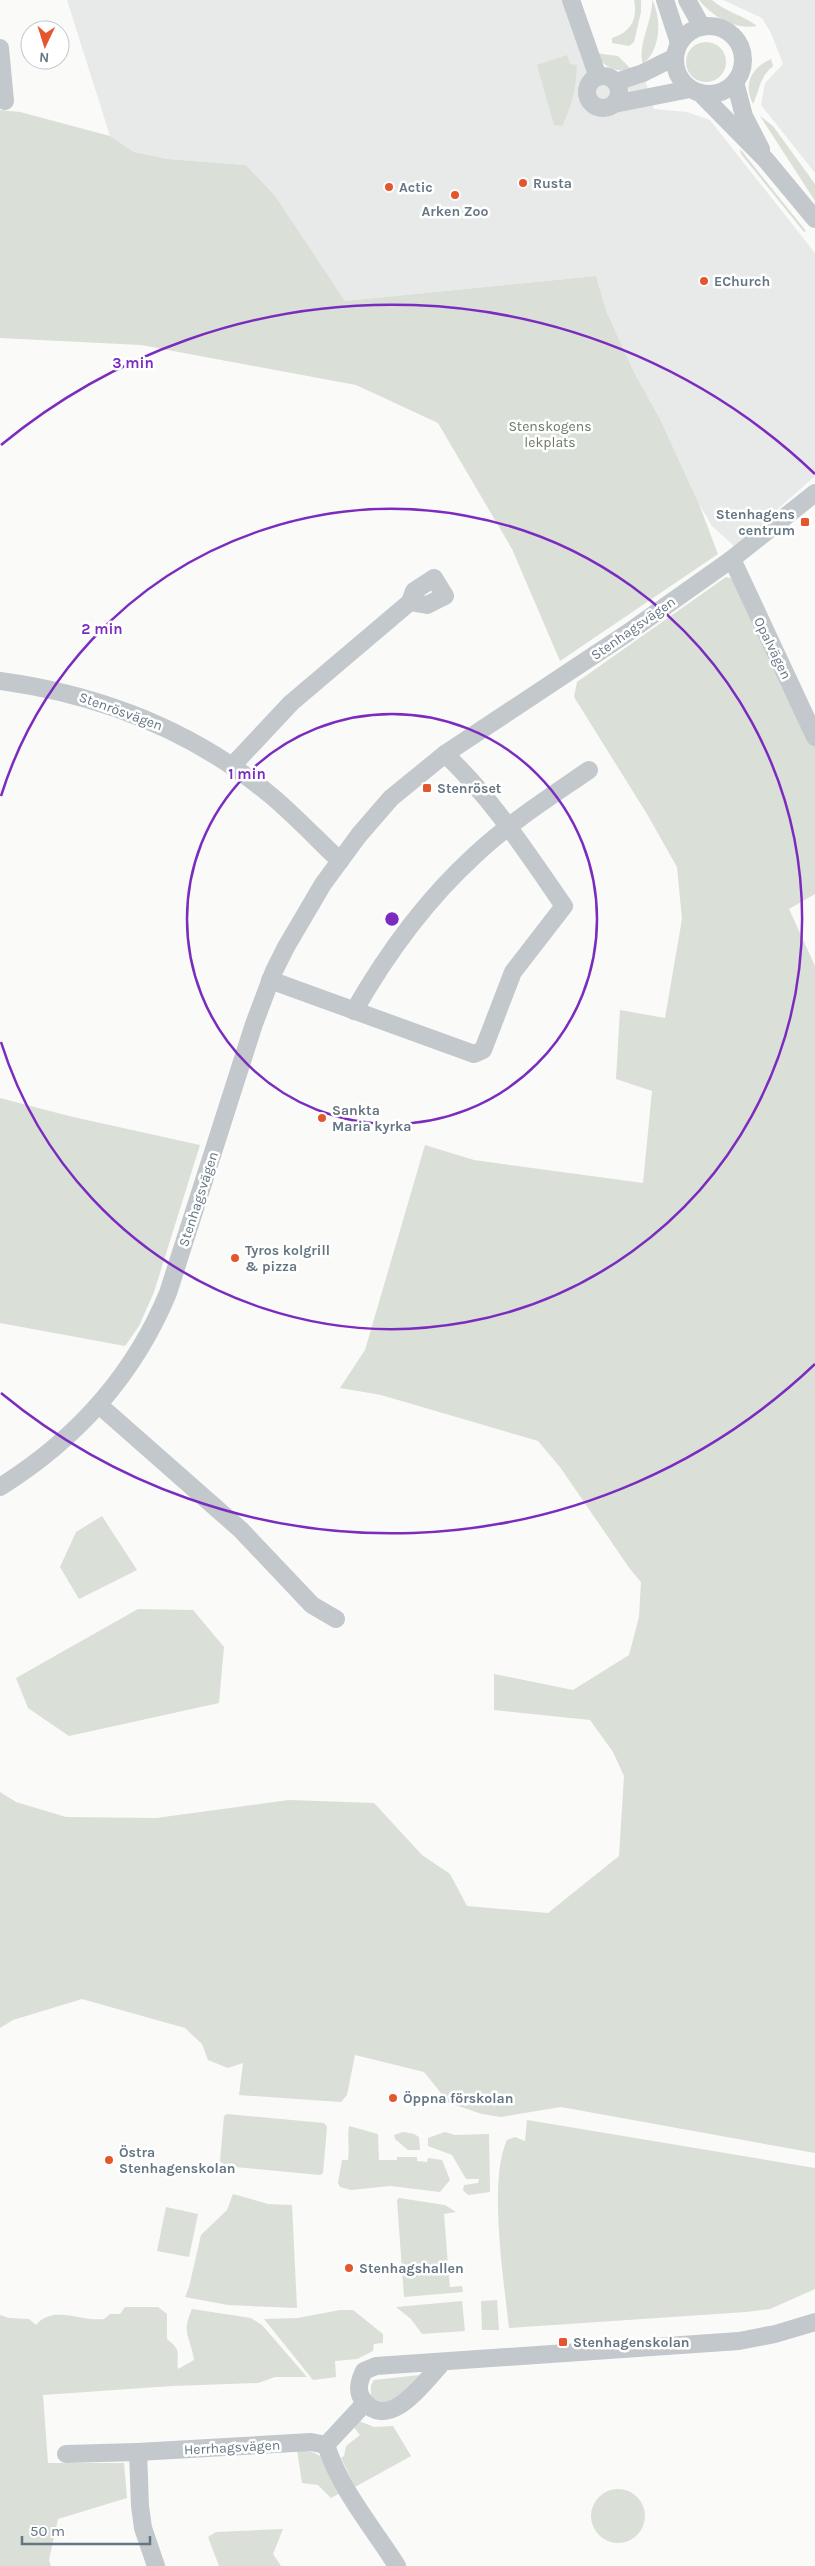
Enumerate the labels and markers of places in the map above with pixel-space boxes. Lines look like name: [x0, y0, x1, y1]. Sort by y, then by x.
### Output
place label: Rusta: [533, 175, 572, 192]
marker: Rusta: [517, 177, 529, 189]
place label: Actic: [399, 179, 433, 196]
marker: Actic: [383, 181, 395, 193]
marker: Arken Zoo: [449, 189, 461, 201]
place label: Arken Zoo: [422, 203, 489, 220]
place label: EChurch: [714, 273, 770, 290]
marker: EChurch: [698, 275, 710, 287]
place label: Stenhagens centrum: [716, 506, 795, 539]
marker: Stenhagens centrum: [799, 516, 811, 528]
place label: Stenröset: [437, 780, 502, 797]
marker: Stenröset: [421, 782, 433, 794]
centre of rings: [383, 910, 401, 928]
place label: Sankta Maria kyrka: [332, 1102, 411, 1135]
marker: Sankta Maria kyrka: [316, 1112, 328, 1124]
place label: Tyros kolgrill & pizza: [245, 1242, 330, 1275]
marker: Tyros kolgrill & pizza: [229, 1252, 241, 1264]
place label: Öppna förskolan: [403, 2090, 513, 2107]
marker: Öppna förskolan: [387, 2092, 399, 2104]
place label: Östra Stenhagenskolan: [119, 2144, 236, 2177]
marker: Östra Stenhagenskolan: [103, 2154, 115, 2166]
place label: Stenhagshallen: [359, 2260, 464, 2277]
marker: Stenhagshallen: [343, 2262, 355, 2274]
place label: Stenhagenskolan: [573, 2334, 690, 2351]
marker: Stenhagenskolan: [557, 2336, 569, 2348]

